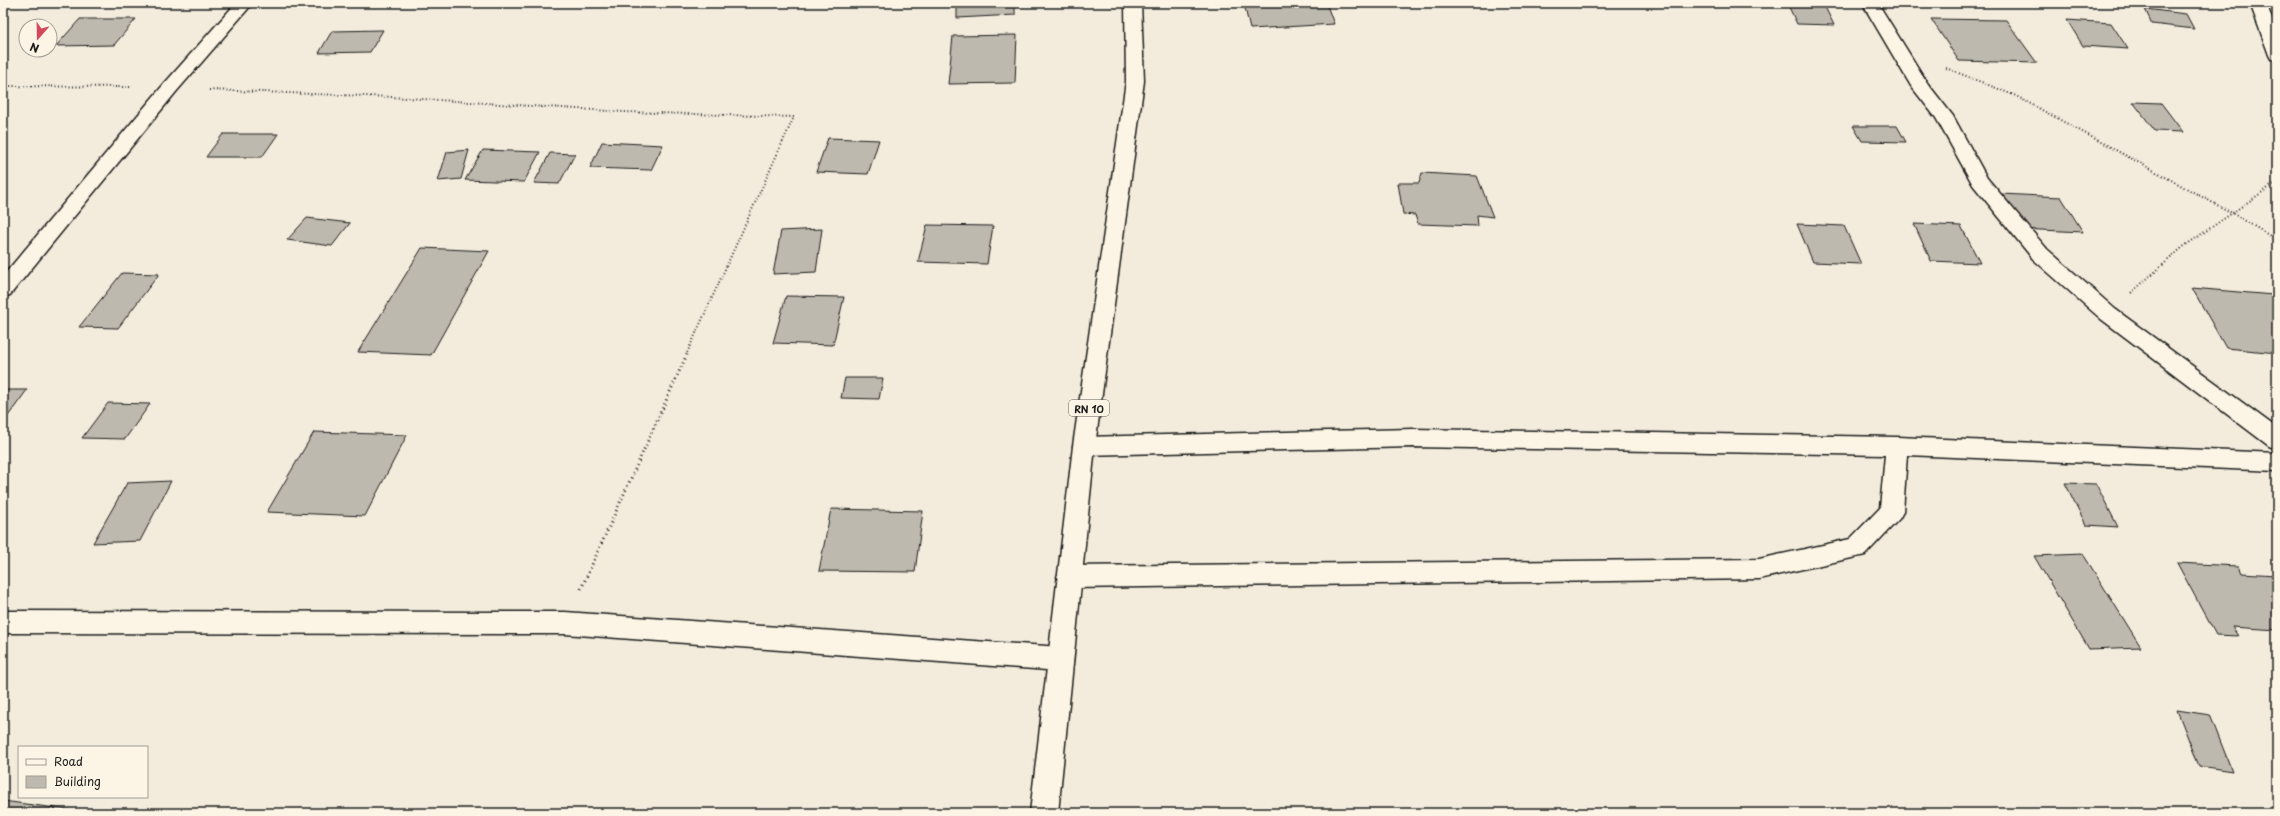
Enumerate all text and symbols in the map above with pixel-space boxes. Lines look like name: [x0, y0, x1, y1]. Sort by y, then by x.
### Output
north arrow: [18, 18, 58, 58]
text: N: [27, 38, 41, 57]
road number: RN 10: [1069, 400, 1109, 416]
legend: [18, 746, 148, 798]
text: Road: [54, 752, 83, 770]
text: Building: [54, 772, 101, 790]

